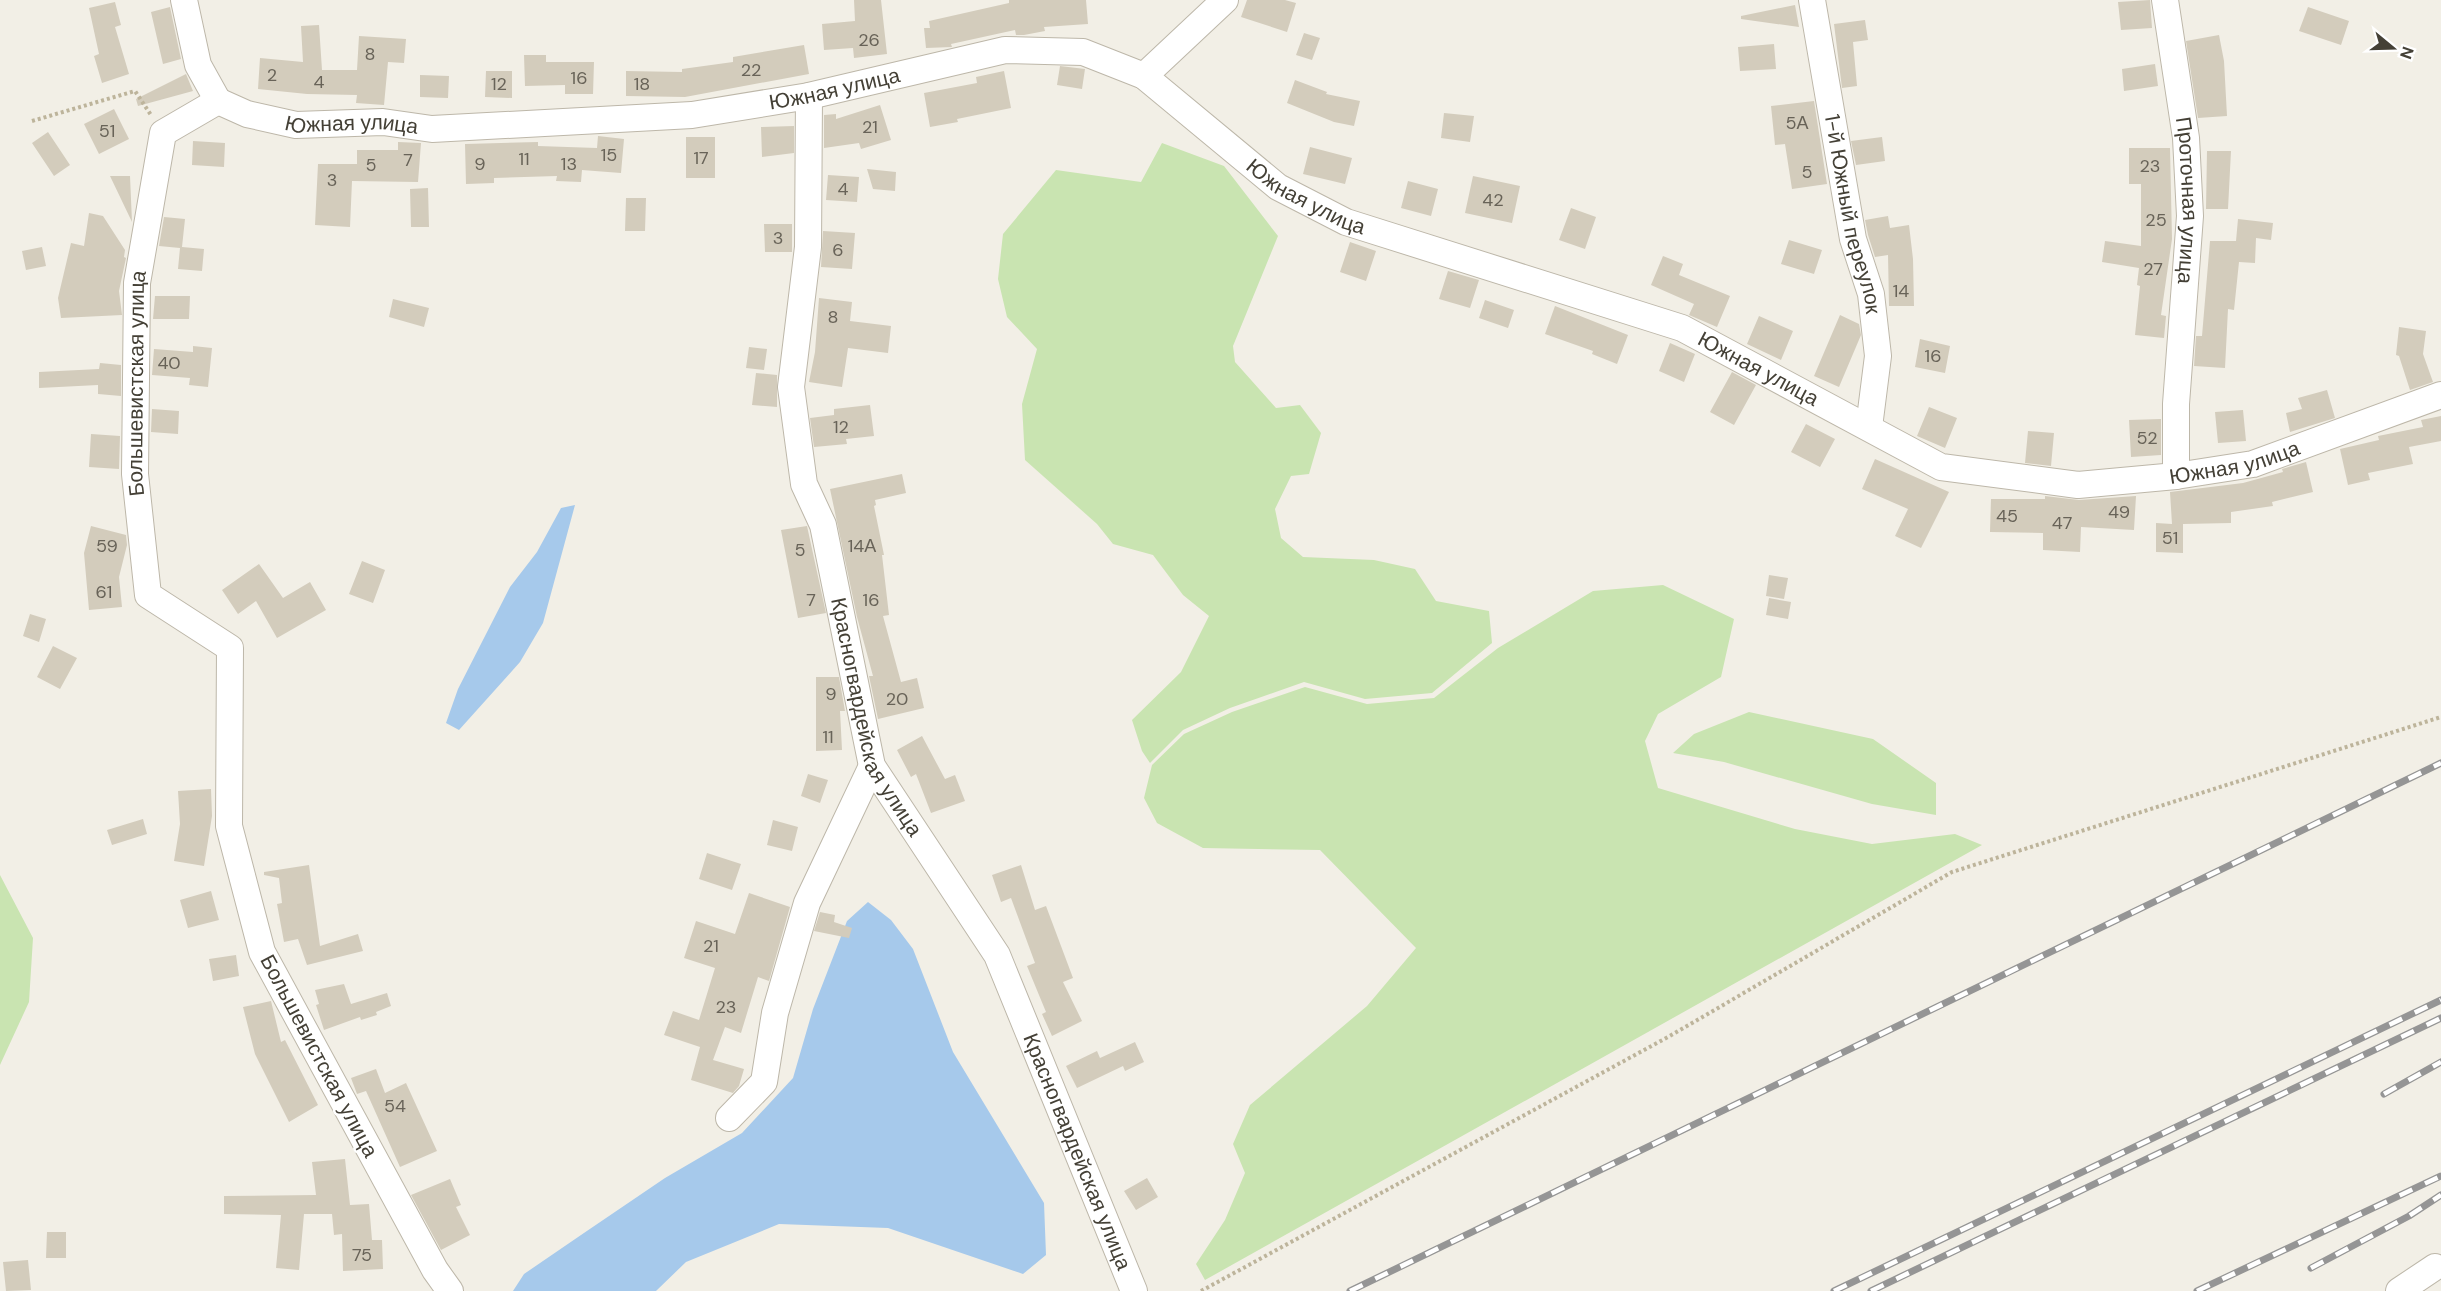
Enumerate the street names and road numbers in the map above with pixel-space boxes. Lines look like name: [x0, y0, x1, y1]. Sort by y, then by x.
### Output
street label: Южная улица: [767, 61, 903, 116]
street label: Южная улица: [282, 108, 420, 141]
street label: 1-й Южный переулок: [1818, 112, 1887, 316]
street label: Проточная улица: [2169, 115, 2204, 285]
street label: Южная улица: [1240, 152, 1369, 241]
street label: Большевистская улица: [121, 268, 153, 498]
street label: Южная улица: [1693, 325, 1824, 413]
street label: Южная улица: [2167, 434, 2304, 491]
street label: Красногвардейская улица: [824, 595, 929, 842]
street label: Большевистская улица: [254, 950, 385, 1163]
street label: Красногвардейская улица: [1016, 1029, 1138, 1274]

